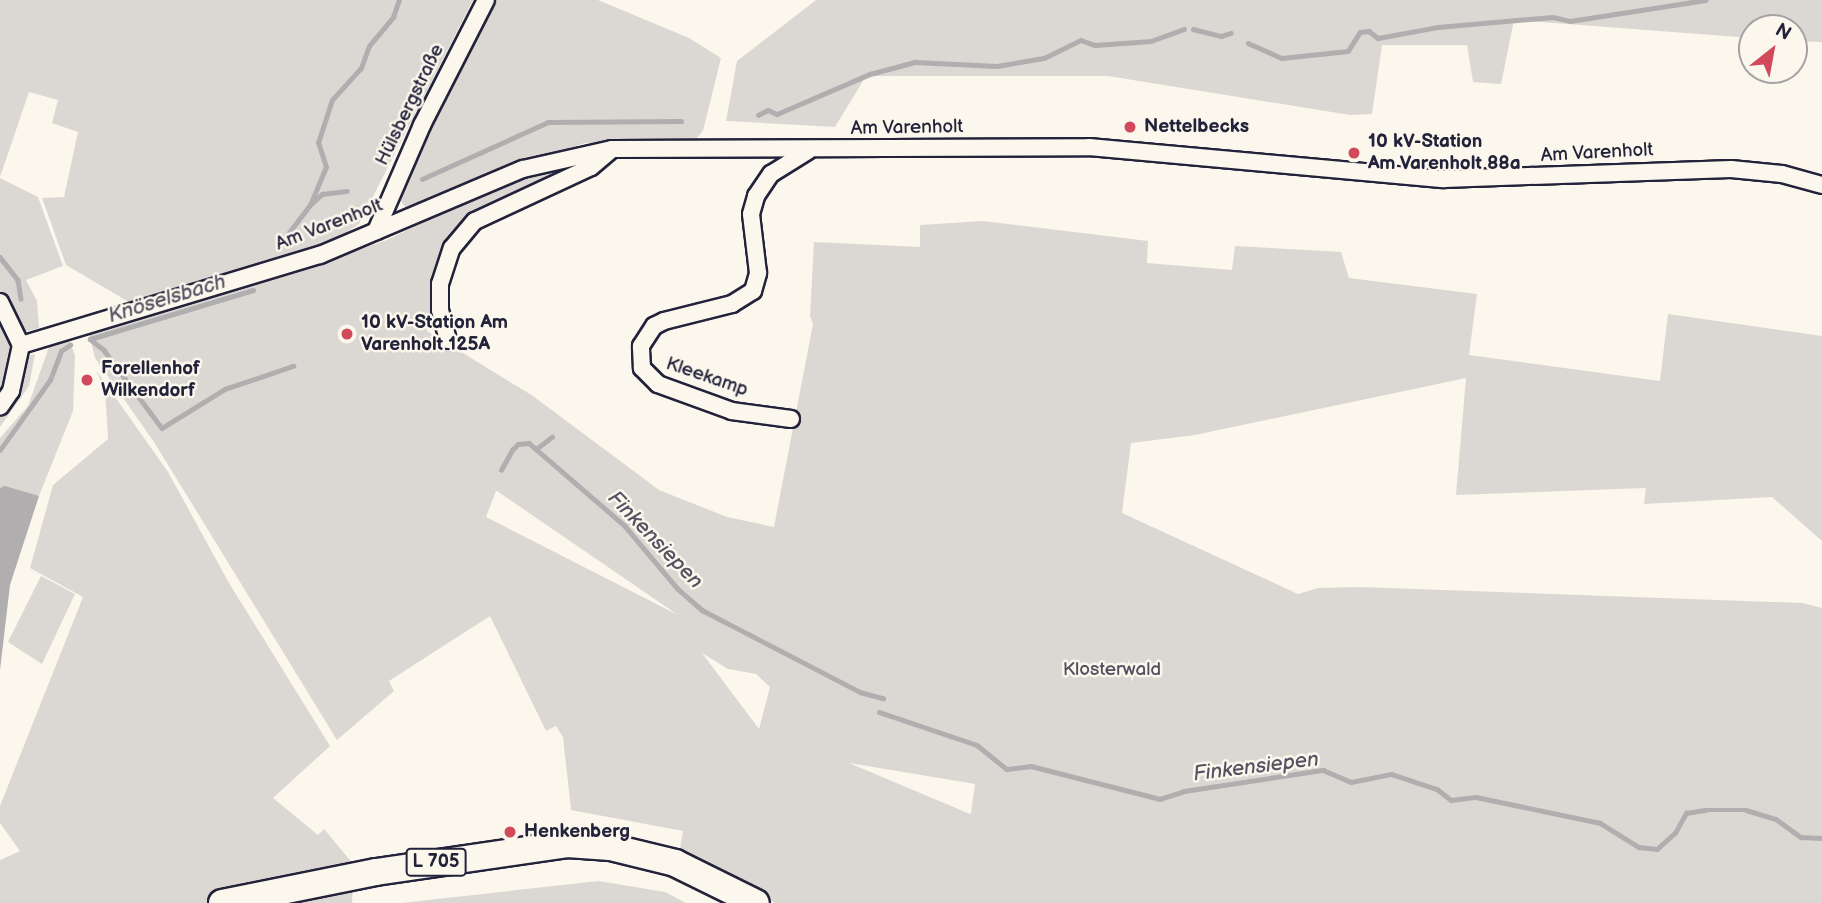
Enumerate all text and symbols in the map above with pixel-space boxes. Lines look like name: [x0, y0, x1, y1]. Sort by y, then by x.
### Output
north arrow: [1738, 14, 1808, 84]
text: N: [1771, 19, 1795, 46]
street label: Hülsbergstraße: [371, 41, 449, 169]
street label: Am Varenholt: [850, 116, 964, 140]
place label: Nettelbecks: [1144, 116, 1249, 138]
marker: Nettelbecks: [1122, 119, 1138, 135]
place label: 10 kV-Station Am Varenholt 88a: [1368, 131, 1522, 175]
street label: Am Varenholt: [1540, 139, 1654, 167]
marker: 10 kV-Station Am Varenholt 88a: [1346, 145, 1362, 161]
street label: Am Varenholt: [272, 194, 386, 256]
water label: Knöselsbach: [105, 269, 229, 329]
place label: 10 kV-Station Am Varenholt 125A: [361, 312, 508, 356]
marker: 10 kV-Station Am Varenholt 125A: [339, 326, 355, 342]
street label: Kleekamp: [663, 352, 751, 402]
place label: Forellenhof Wilkendorf: [101, 358, 200, 402]
marker: Forellenhof Wilkendorf: [79, 372, 95, 388]
water label: Finkensiepen: [602, 486, 708, 594]
park label: Klosterwald: [1063, 659, 1161, 681]
water label: Finkensiepen: [1192, 747, 1320, 787]
place label: Henkenberg: [524, 821, 630, 843]
marker: Henkenberg: [502, 824, 518, 840]
road number: L 705: [404, 848, 467, 876]

